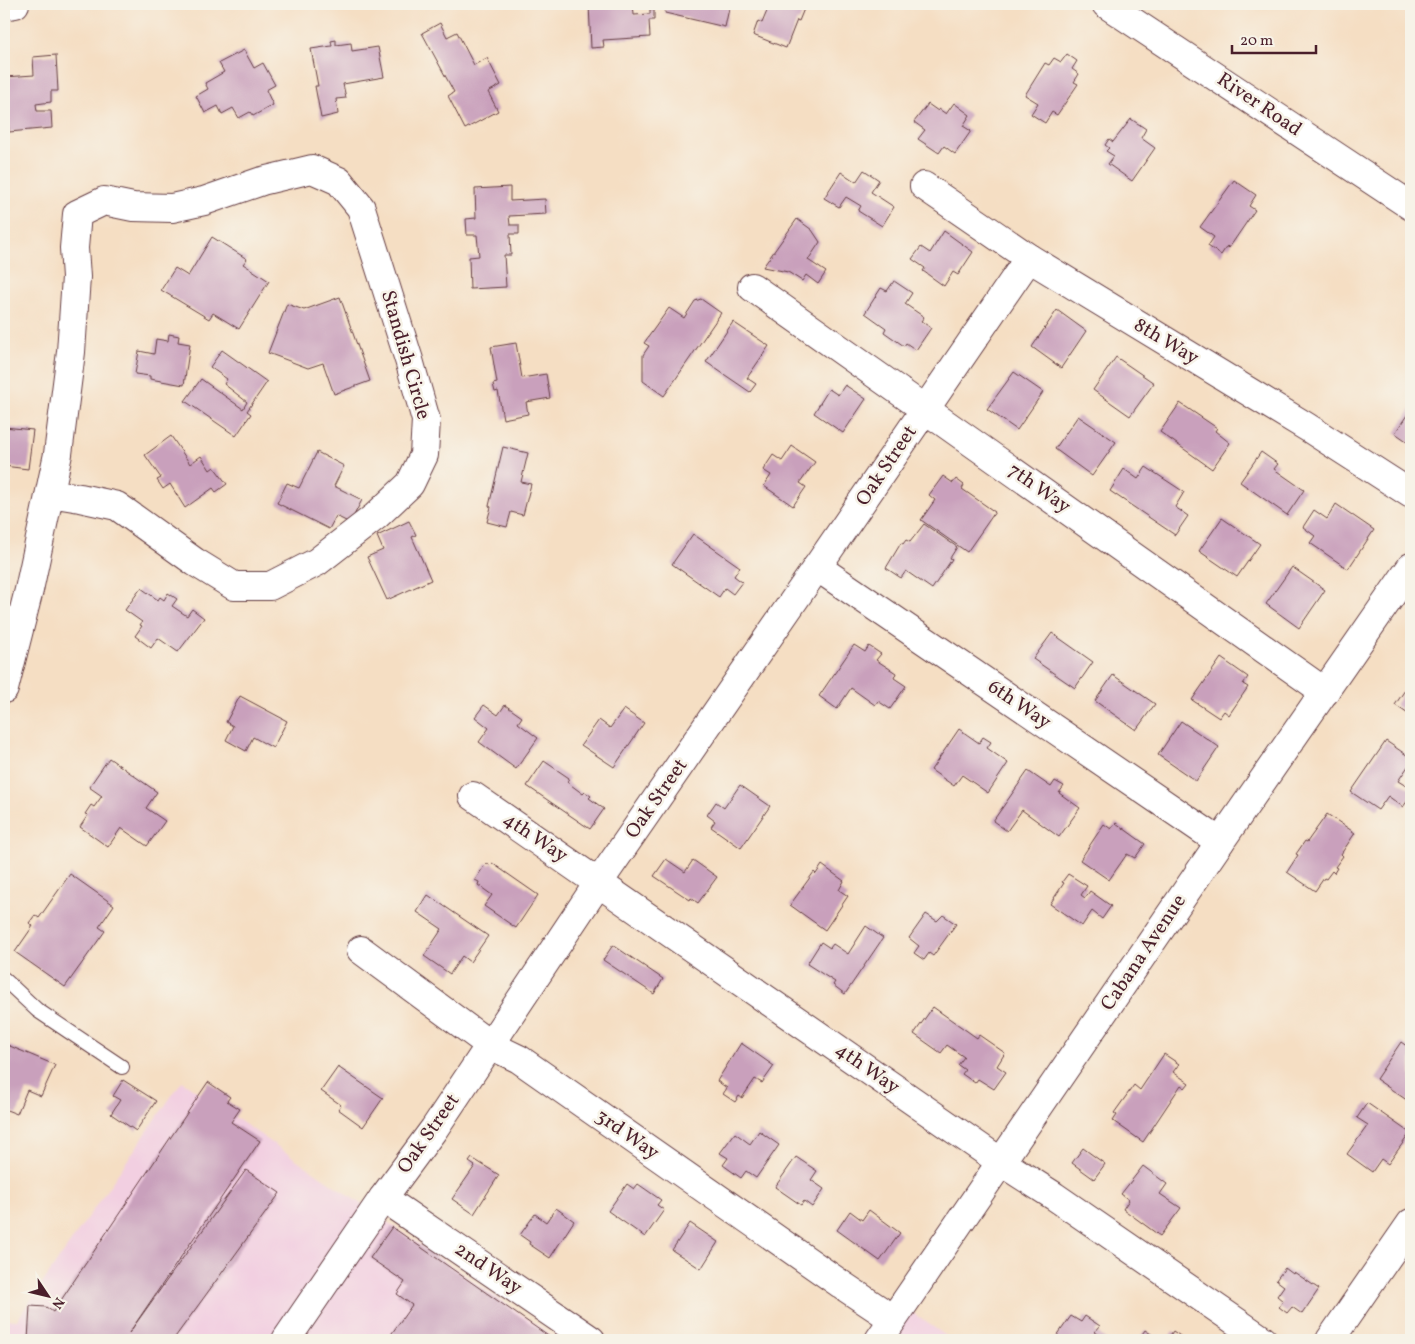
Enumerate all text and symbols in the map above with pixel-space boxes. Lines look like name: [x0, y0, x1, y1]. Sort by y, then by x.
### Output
scale bar: [1232, 22, 1316, 54]
text: 20 m: [1240, 31, 1273, 52]
street label: River Road: [1211, 66, 1307, 144]
street label: Standish Circle: [373, 287, 437, 423]
street label: 8th Way: [1128, 312, 1204, 372]
street label: Oak Street: [850, 420, 924, 512]
street label: 7th Way: [1002, 457, 1076, 521]
street label: 6th Way: [982, 673, 1057, 737]
street label: Oak Street: [619, 753, 695, 845]
street label: 4th Way: [497, 806, 573, 870]
street label: Cabana Avenue: [1095, 889, 1193, 1017]
street label: 4th Way: [829, 1037, 905, 1102]
street label: Oak Street: [391, 1088, 467, 1180]
street label: 3rd Way: [589, 1103, 665, 1167]
street label: 2nd Way: [449, 1236, 528, 1302]
north arrow: [22, 1272, 72, 1322]
text: N: [47, 1293, 68, 1312]

